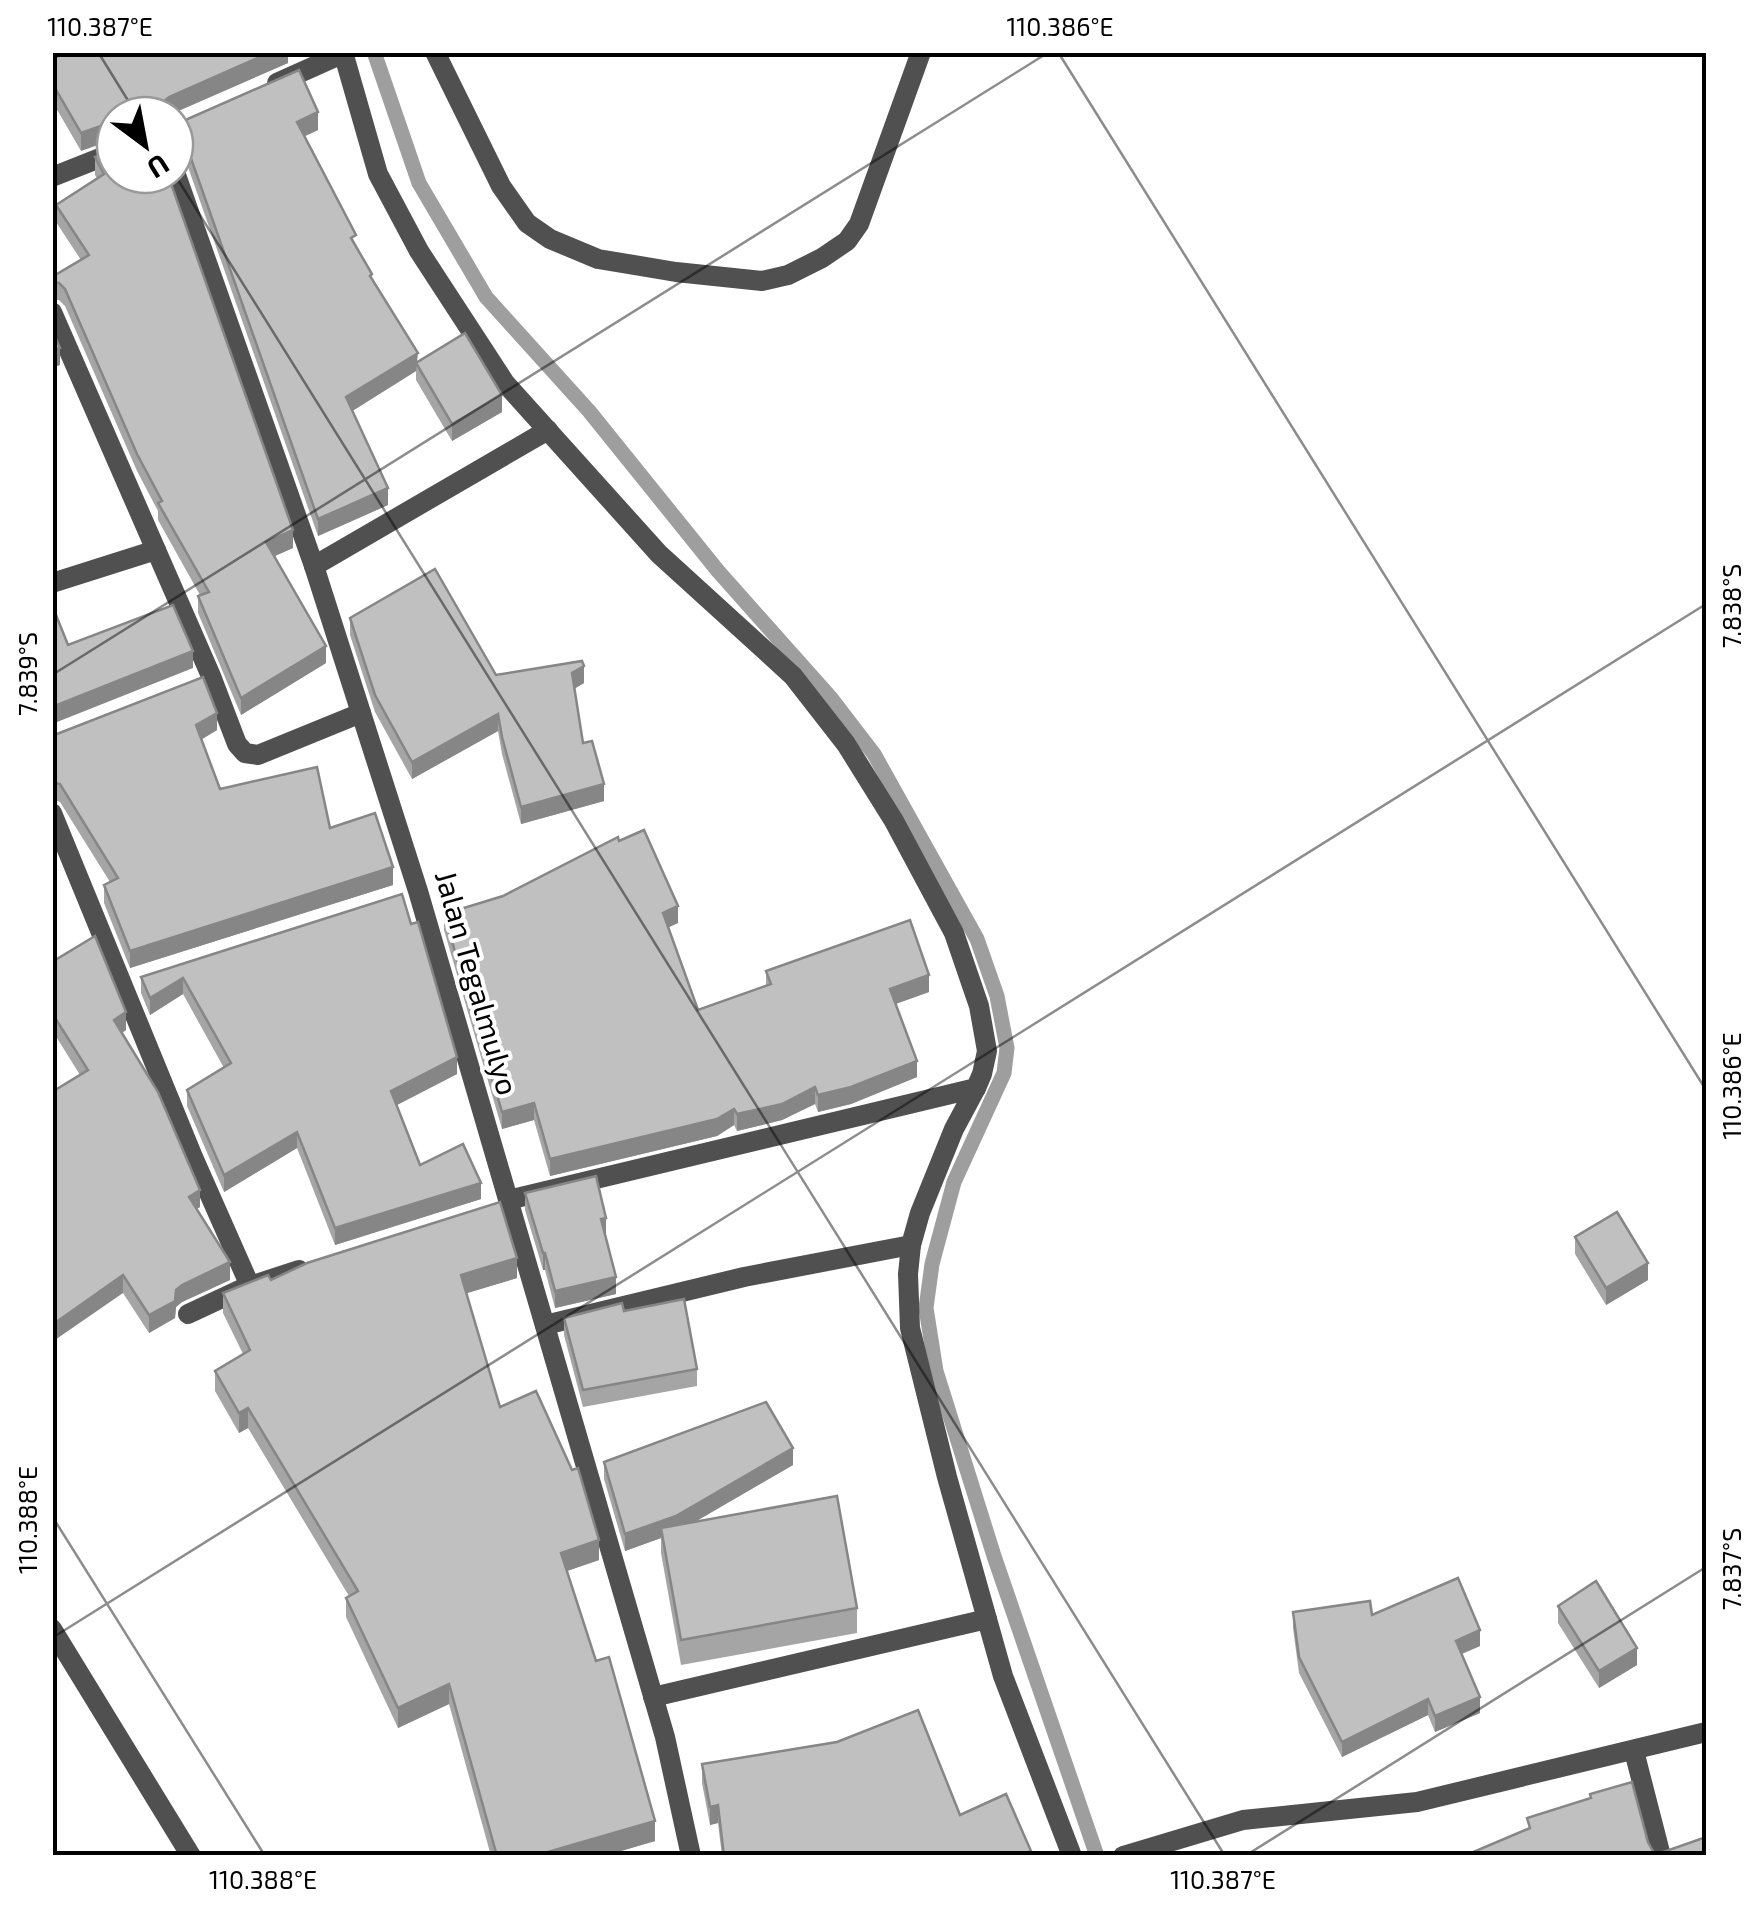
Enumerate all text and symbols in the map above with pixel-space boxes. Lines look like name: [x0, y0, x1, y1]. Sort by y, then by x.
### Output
text: 110.387°E: [47, 11, 153, 41]
text: 110.386°E: [1006, 11, 1114, 41]
north arrow: [95, 95, 195, 195]
text: U: [142, 148, 176, 187]
text: 7.838°S: [1716, 564, 1746, 648]
text: 7.839°S: [12, 632, 42, 716]
street label: Jalan Tegalmulyo: [429, 866, 527, 1099]
text: 110.386°E: [1716, 1032, 1746, 1140]
text: 110.388°E: [12, 1466, 42, 1574]
text: 7.837°S: [1716, 1528, 1746, 1610]
text: 110.388°E: [209, 1864, 317, 1894]
text: 110.387°E: [1170, 1864, 1276, 1894]

